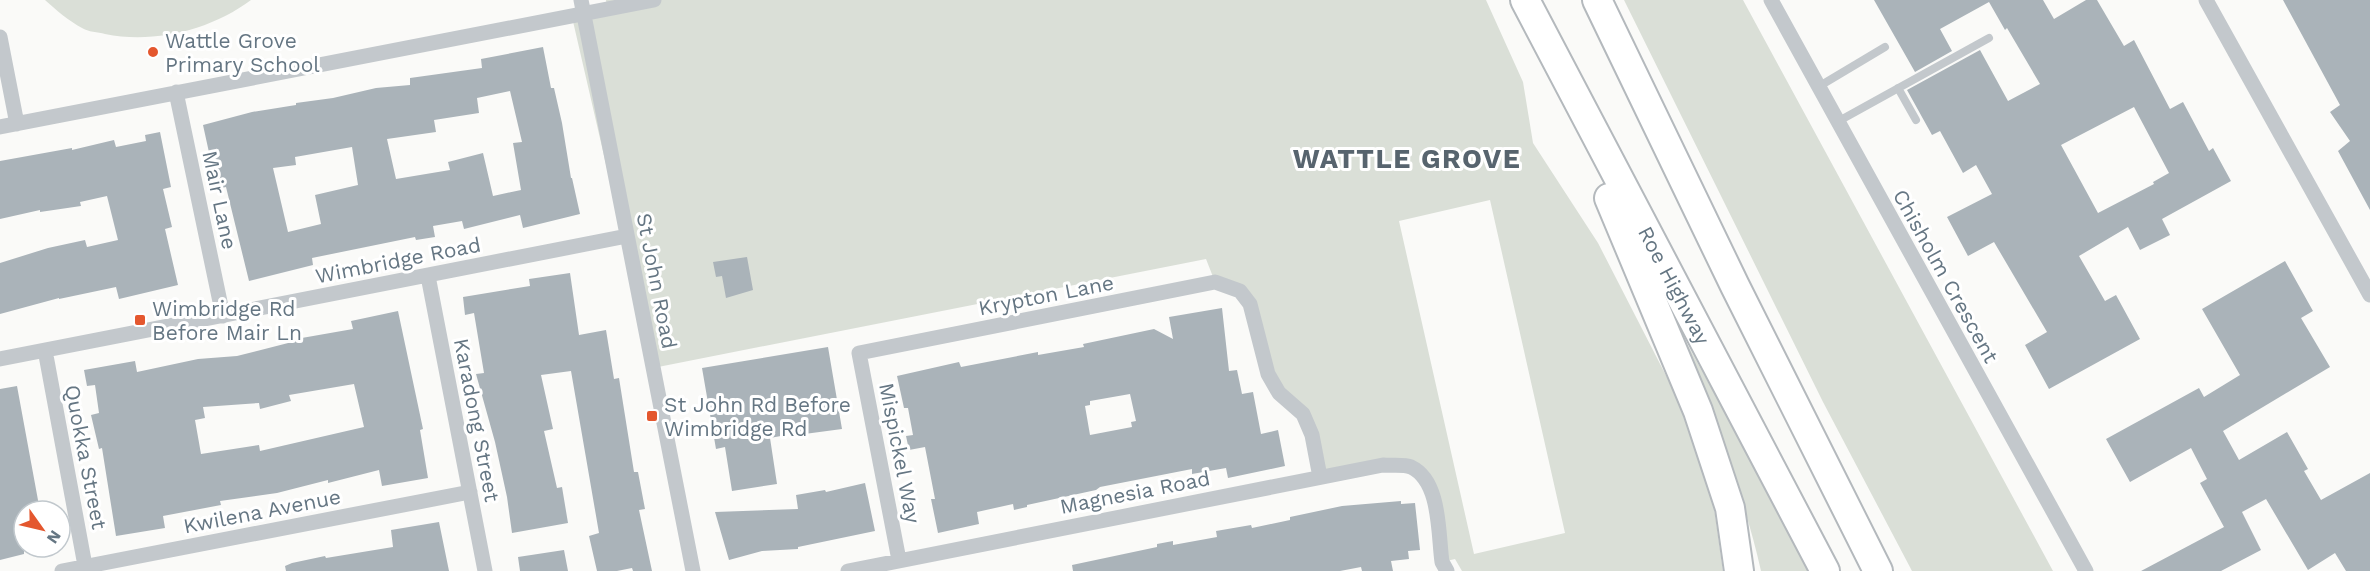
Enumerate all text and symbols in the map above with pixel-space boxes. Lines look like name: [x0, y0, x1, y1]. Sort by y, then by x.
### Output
place label: Wattle Grove Primary School: [165, 28, 320, 77]
marker: Wattle Grove Primary School: [146, 45, 160, 59]
district label: WATTLE GROVE: [1293, 143, 1521, 175]
street label: Mair Lane: [197, 148, 243, 252]
street label: Chisholm Crescent: [1888, 185, 2004, 367]
street label: St John Road: [632, 211, 682, 351]
street label: Roe Highway: [1633, 222, 1716, 349]
street label: Wimbridge Road: [313, 232, 483, 288]
street label: Krypton Lane: [976, 270, 1116, 320]
place label: Wimbridge Rd Before Mair Ln: [152, 296, 302, 345]
marker: Wimbridge Rd Before Mair Ln: [133, 313, 147, 327]
street label: Karadong Street: [449, 336, 505, 504]
street label: Mispickel Way: [874, 381, 926, 526]
street label: Quokka Street: [60, 383, 112, 532]
place label: St John Rd Before Wimbridge Rd: [664, 392, 851, 441]
marker: St John Rd Before Wimbridge Rd: [645, 409, 659, 423]
street label: Magnesia Road: [1058, 465, 1212, 519]
street label: Kwilena Avenue: [181, 483, 343, 539]
north arrow: [12, 499, 72, 559]
text: N: [43, 527, 65, 547]

